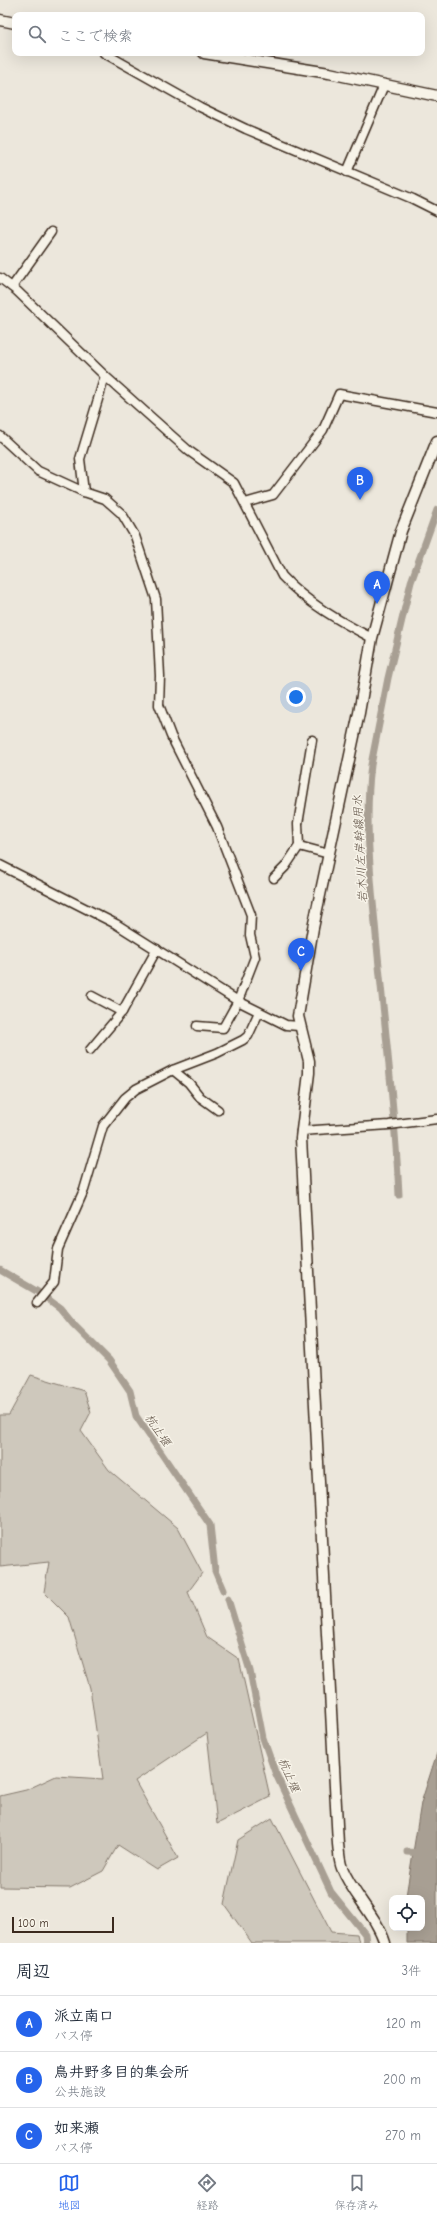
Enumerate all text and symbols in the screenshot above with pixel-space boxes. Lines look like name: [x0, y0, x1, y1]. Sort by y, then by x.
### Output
search box: [12, 12, 425, 56]
icon: search: [26, 23, 48, 45]
text: ここで検索: [58, 27, 133, 45]
pin: B: [347, 467, 373, 500]
pin: A: [364, 571, 390, 604]
your location: [286, 687, 306, 707]
water label: 岩木川左岸幹線用水: [350, 795, 370, 903]
pin: C: [288, 938, 314, 971]
water label: 杭止堰: [142, 1411, 175, 1450]
water label: 杭止堰: [276, 1756, 303, 1796]
map controls: [389, 1895, 425, 1931]
button: locate: [389, 1895, 425, 1931]
scale bar: [12, 1915, 114, 1934]
text: 100 m: [18, 1917, 49, 1930]
text: 周辺: [16, 1962, 50, 1981]
text: 3件: [401, 1963, 421, 1978]
text: 派立南口: [54, 2007, 114, 2025]
text: A: [25, 2016, 33, 2031]
text: 120 m: [386, 2016, 421, 2031]
text: バス停: [54, 2028, 93, 2043]
text: 鳥井野多目的集会所: [54, 2063, 189, 2081]
text: B: [25, 2072, 33, 2087]
text: 200 m: [383, 2072, 421, 2087]
text: 公共施設: [54, 2084, 106, 2099]
text: 如来瀬: [54, 2119, 99, 2137]
text: C: [25, 2128, 33, 2143]
text: 270 m: [385, 2128, 421, 2143]
text: バス停: [54, 2140, 93, 2155]
tab: 地図: [58, 2172, 80, 2212]
tab: 経路: [196, 2172, 218, 2212]
tab: 保存済み: [335, 2172, 379, 2212]

